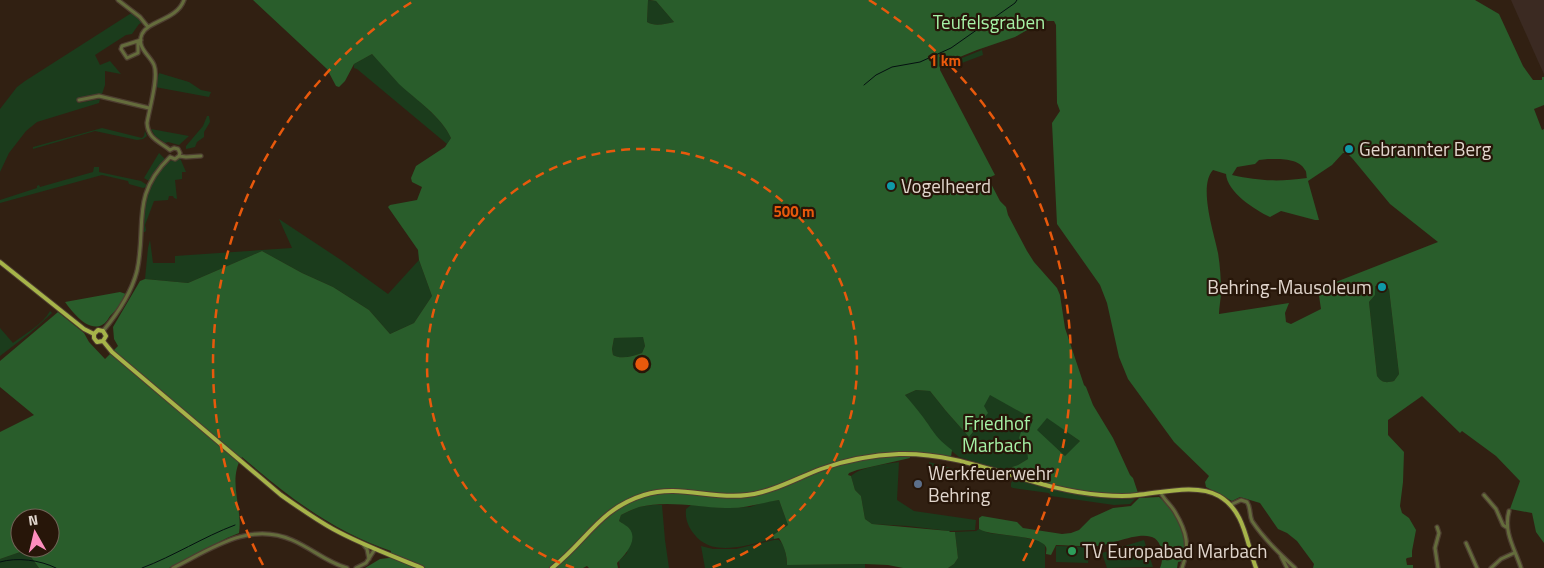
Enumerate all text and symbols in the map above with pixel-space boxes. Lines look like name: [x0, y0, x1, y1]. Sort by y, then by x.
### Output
park label: Teufelsgraben: [933, 7, 1045, 36]
text: 1 km: [929, 49, 961, 72]
place label: Gebrannter Berg: [1359, 134, 1491, 163]
marker: Gebrannter Berg: [1343, 143, 1355, 155]
place label: Vogelheerd: [901, 171, 991, 200]
marker: Vogelheerd: [885, 180, 897, 192]
text: 500 m: [773, 200, 815, 223]
place label: Behring-Mausoleum: [1207, 272, 1372, 301]
marker: Behring-Mausoleum: [1376, 281, 1388, 293]
centre of rings: [633, 355, 651, 373]
park label: Friedhof Marbach: [962, 408, 1032, 459]
place label: Werkfeuerwehr Behring: [928, 458, 1053, 509]
marker: Werkfeuerwehr Behring: [912, 478, 924, 490]
north arrow: [10, 508, 60, 558]
text: N: [27, 509, 39, 531]
place label: TV Europabad Marbach: [1082, 536, 1267, 565]
marker: TV Europabad Marbach: [1066, 545, 1078, 557]

